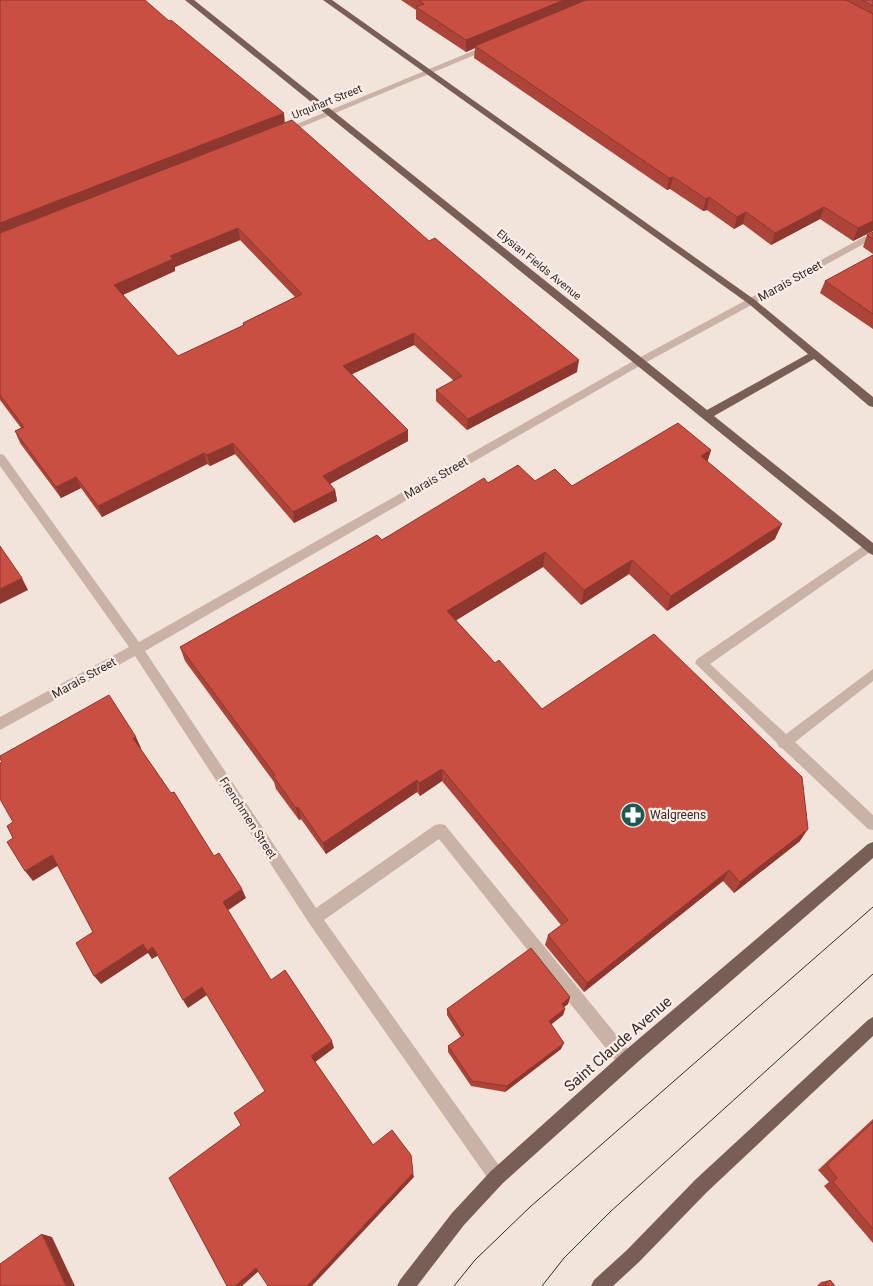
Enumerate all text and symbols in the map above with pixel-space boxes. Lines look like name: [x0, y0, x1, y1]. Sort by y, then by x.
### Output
street label: Urquhart Street: [290, 82, 364, 122]
street label: Elysian Fields Avenue: [494, 227, 584, 303]
street label: Marais Street: [756, 258, 825, 304]
street label: Marais Street: [402, 454, 470, 502]
street label: Marais Street: [50, 655, 119, 701]
street label: Frenchmen Street: [216, 775, 280, 861]
pharmacy icon: Walgreens: [620, 802, 646, 828]
place label: Walgreens: [650, 808, 706, 822]
street label: Saint Claude Avenue: [561, 992, 676, 1096]

